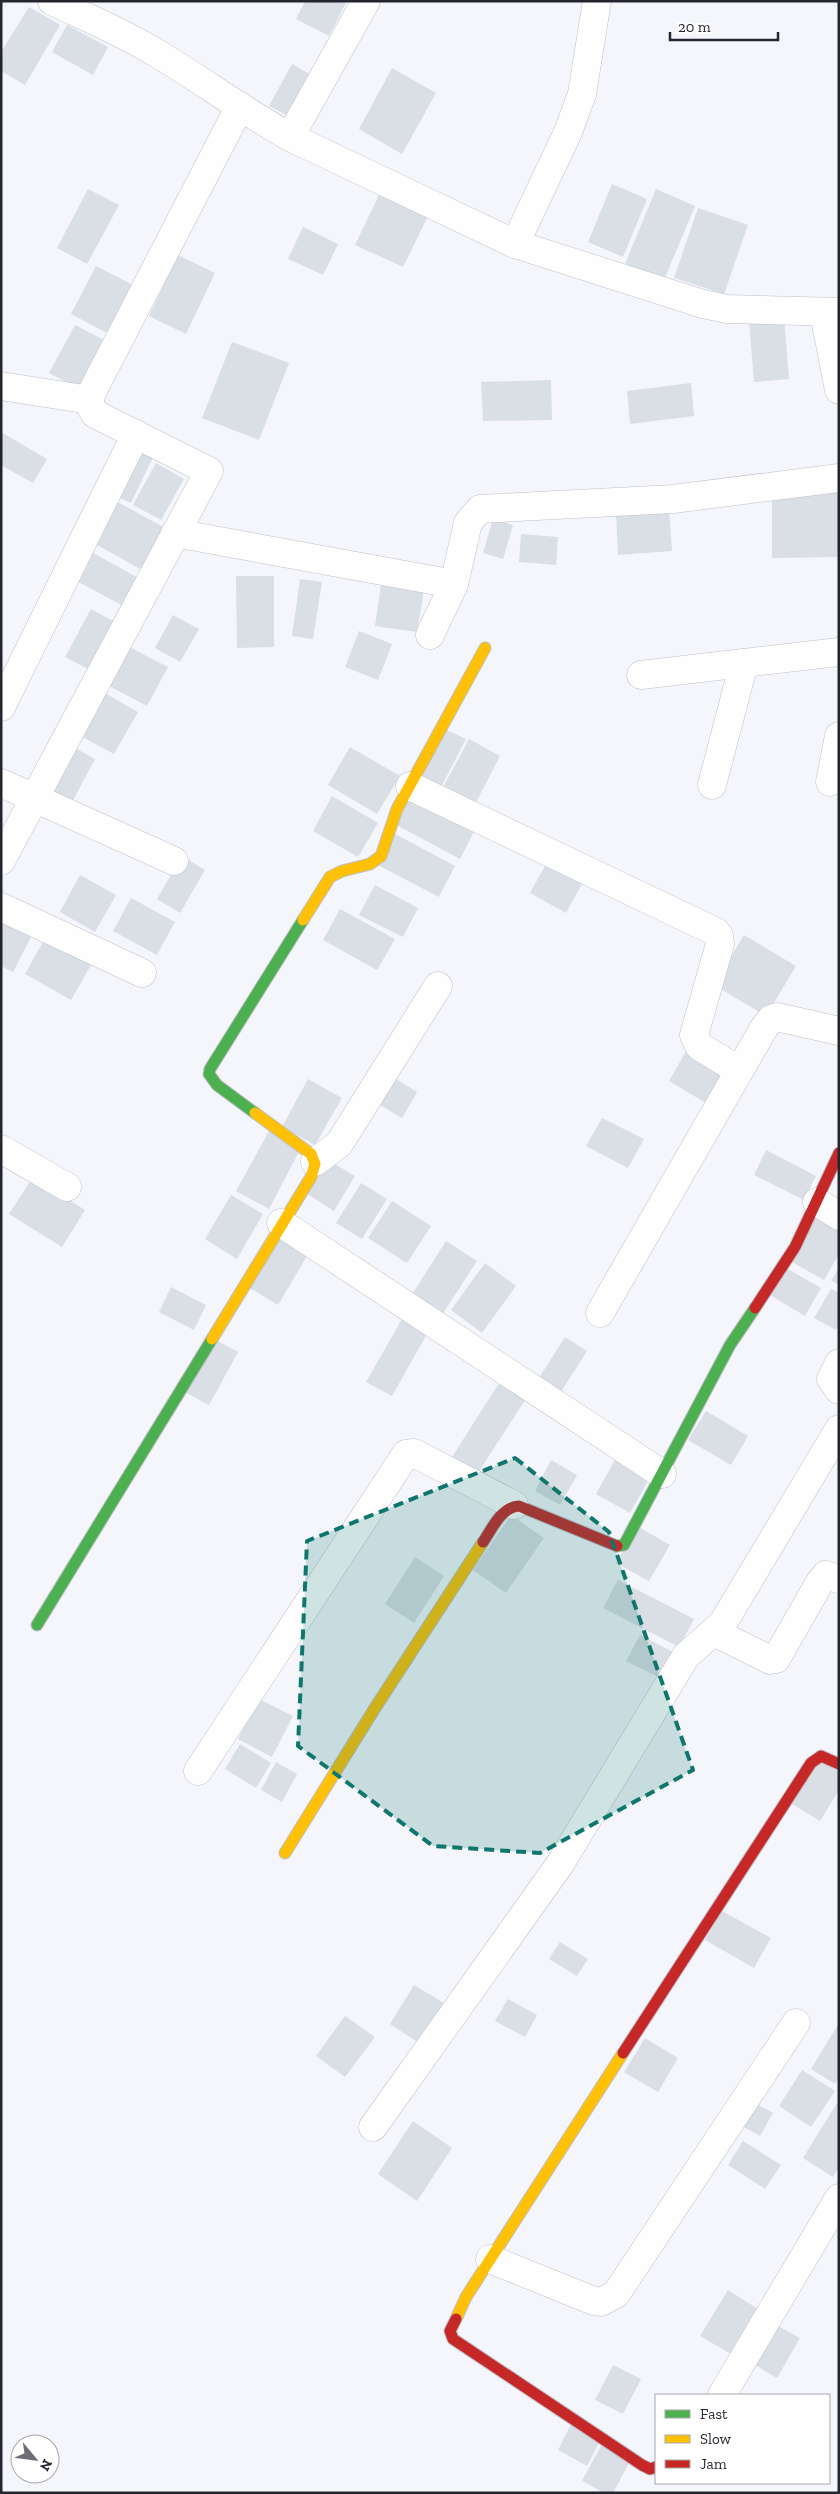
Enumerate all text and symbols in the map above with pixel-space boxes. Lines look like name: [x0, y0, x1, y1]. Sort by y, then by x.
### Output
scale bar: [670, 10, 778, 42]
text: 20 m: [678, 18, 711, 36]
legend: [655, 2394, 830, 2484]
text: Fast: [700, 2405, 728, 2423]
text: Slow: [700, 2430, 732, 2448]
north arrow: [10, 2434, 60, 2484]
text: Jam: [700, 2455, 727, 2473]
text: N: [36, 2456, 56, 2474]

